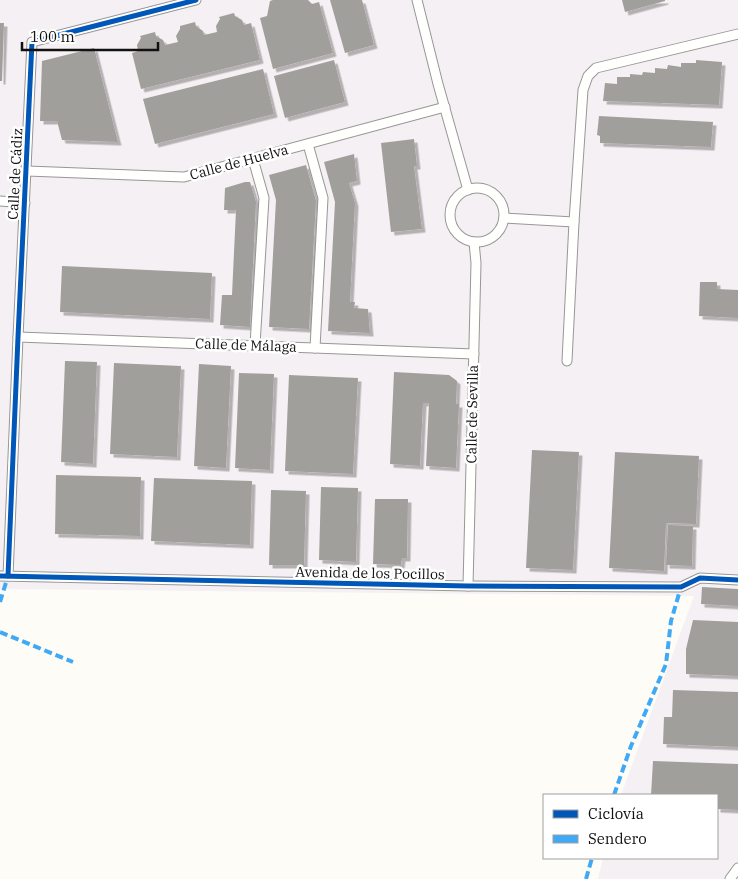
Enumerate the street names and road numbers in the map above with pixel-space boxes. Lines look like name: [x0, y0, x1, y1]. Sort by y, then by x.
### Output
street label: Calle de Cádiz: [4, 128, 26, 220]
street label: Calle de Huelva: [188, 140, 291, 184]
street label: Calle de Málaga: [195, 334, 298, 356]
street label: Calle de Sevilla: [462, 364, 482, 463]
street label: Avenida de los Pocillos: [295, 563, 445, 583]

